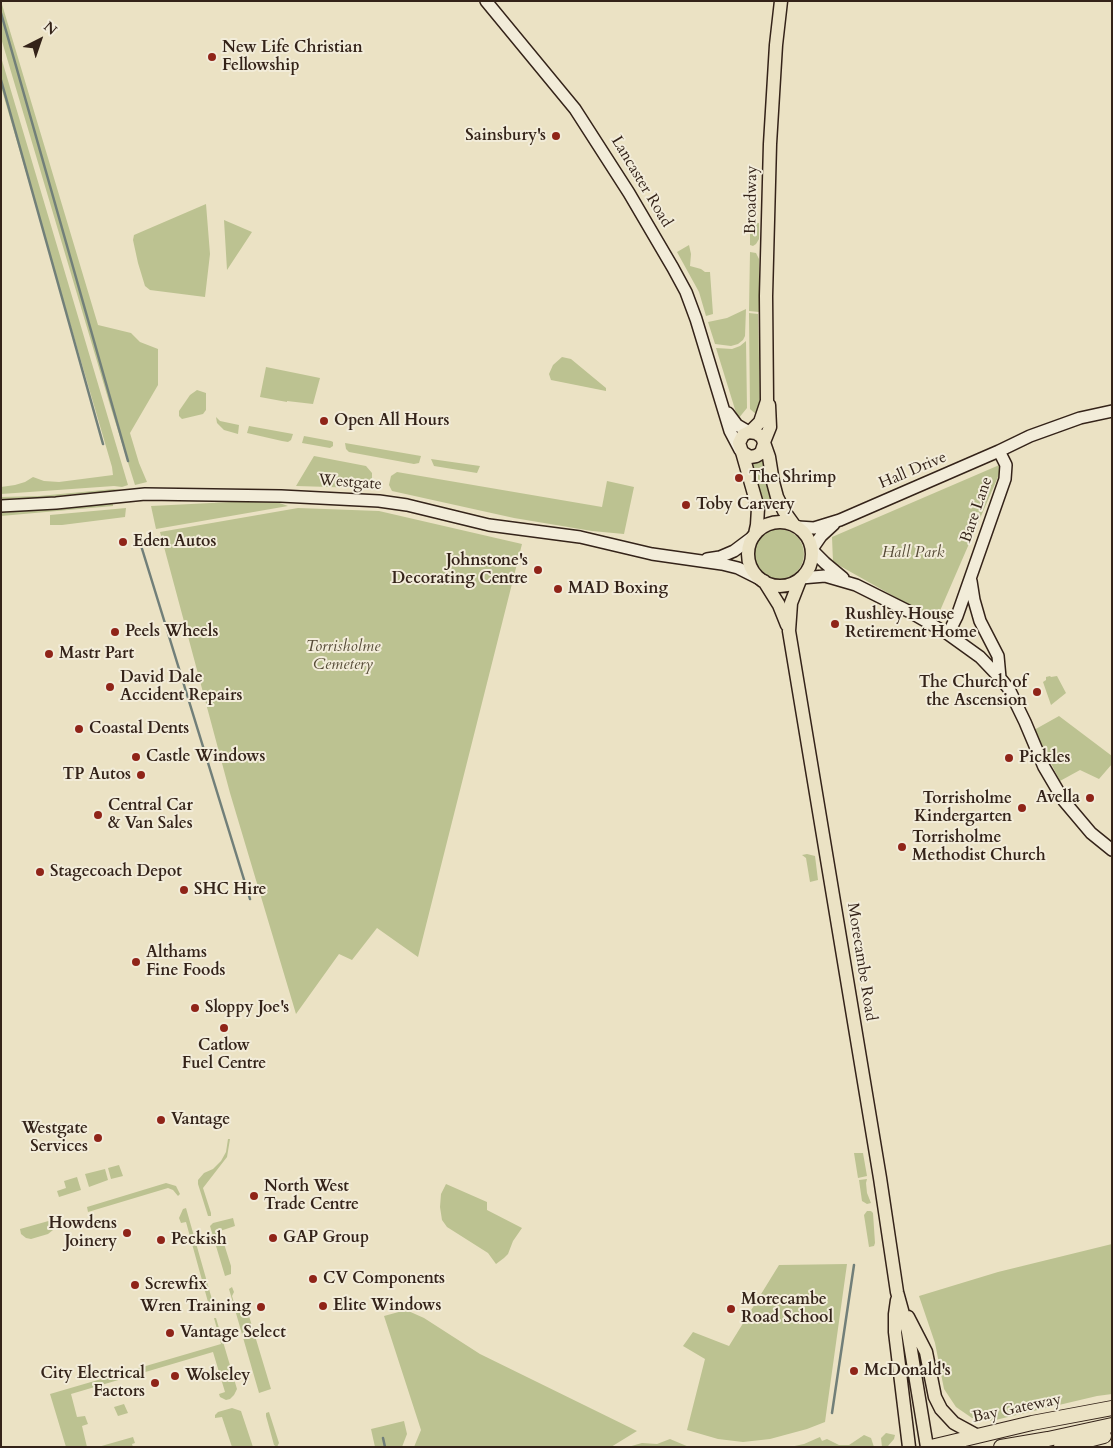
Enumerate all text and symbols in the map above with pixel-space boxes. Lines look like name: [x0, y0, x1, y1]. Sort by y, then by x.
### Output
north arrow: [15, 15, 65, 65]
text: N: [39, 17, 61, 39]
place label: New Life Christian Fellowship: [222, 38, 363, 76]
marker: New Life Christian Fellowship: [206, 51, 218, 63]
place label: Sainsbury's: [465, 126, 546, 146]
marker: Sainsbury's: [550, 130, 562, 142]
street label: Lancaster Road: [606, 133, 676, 231]
street label: Broadway: [742, 165, 762, 235]
place label: Open All Hours: [334, 411, 449, 431]
marker: Open All Hours: [318, 415, 330, 427]
street label: Hall Drive: [876, 448, 950, 494]
place label: The Shrimp: [749, 468, 836, 488]
street label: Westgate: [318, 471, 382, 495]
marker: The Shrimp: [733, 472, 745, 484]
street label: Bare Lane: [957, 475, 997, 545]
place label: Toby Carvery: [696, 495, 795, 515]
marker: Toby Carvery: [680, 499, 692, 511]
place label: Eden Autos: [133, 532, 216, 552]
marker: Eden Autos: [117, 536, 129, 548]
park label: Hall Park: [882, 543, 944, 563]
place label: Johnstone's Decorating Centre: [392, 551, 528, 589]
marker: Johnstone's Decorating Centre: [532, 564, 544, 576]
place label: MAD Boxing: [568, 579, 668, 599]
marker: MAD Boxing: [552, 583, 564, 595]
place label: Rushley House Retirement Home: [845, 605, 977, 643]
marker: Rushley House Retirement Home: [829, 618, 841, 630]
place label: Peels Wheels: [125, 622, 218, 642]
marker: Peels Wheels: [109, 626, 121, 638]
park label: Torrisholme Cemetery: [306, 637, 380, 675]
place label: Mastr Part: [59, 644, 134, 664]
marker: Mastr Part: [43, 648, 55, 660]
place label: David Dale Accident Repairs: [120, 668, 242, 706]
place label: The Church of the Ascension: [919, 673, 1027, 711]
marker: David Dale Accident Repairs: [104, 681, 116, 693]
marker: The Church of the Ascension: [1031, 686, 1043, 698]
place label: Coastal Dents: [89, 719, 189, 739]
marker: Coastal Dents: [73, 723, 85, 735]
place label: Castle Windows: [146, 747, 265, 767]
place label: Pickles: [1019, 748, 1070, 768]
marker: Castle Windows: [130, 751, 142, 763]
marker: Pickles: [1003, 752, 1015, 764]
place label: TP Autos: [62, 765, 131, 785]
marker: TP Autos: [135, 769, 147, 781]
place label: Avella: [1036, 788, 1080, 808]
place label: Torrisholme Kindergarten: [914, 789, 1012, 827]
marker: Avella: [1084, 792, 1096, 804]
place label: Central Car & Van Sales: [108, 796, 193, 834]
marker: Torrisholme Kindergarten: [1016, 802, 1028, 814]
marker: Central Car & Van Sales: [92, 809, 104, 821]
place label: Torrisholme Methodist Church: [912, 828, 1046, 866]
marker: Torrisholme Methodist Church: [896, 841, 908, 853]
place label: Stagecoach Depot: [50, 862, 182, 882]
marker: Stagecoach Depot: [34, 866, 46, 878]
place label: SHC Hire: [194, 880, 266, 900]
marker: SHC Hire: [178, 884, 190, 896]
street label: Morecambe Road: [842, 901, 880, 1023]
place label: Althams Fine Foods: [146, 943, 225, 981]
marker: Althams Fine Foods: [130, 956, 142, 968]
place label: Sloppy Joe's: [205, 998, 289, 1018]
marker: Sloppy Joe's: [189, 1002, 201, 1014]
marker: Catlow Fuel Centre: [218, 1022, 230, 1034]
place label: Catlow Fuel Centre: [182, 1036, 266, 1074]
place label: Vantage: [171, 1110, 230, 1130]
marker: Vantage: [155, 1114, 167, 1126]
place label: Westgate Services: [21, 1119, 88, 1157]
marker: Westgate Services: [92, 1132, 104, 1144]
place label: North West Trade Centre: [264, 1177, 359, 1215]
marker: North West Trade Centre: [248, 1190, 260, 1202]
place label: Howdens Joinery: [49, 1214, 117, 1252]
marker: Howdens Joinery: [121, 1227, 133, 1239]
place label: GAP Group: [283, 1228, 369, 1248]
place label: Peckish: [171, 1230, 227, 1250]
marker: GAP Group: [267, 1232, 279, 1244]
marker: Peckish: [155, 1234, 167, 1246]
place label: CV Components: [323, 1269, 445, 1289]
marker: CV Components: [307, 1273, 319, 1285]
place label: Screwfix: [145, 1275, 207, 1295]
marker: Screwfix: [129, 1279, 141, 1291]
place label: Morecambe Road School: [741, 1290, 833, 1328]
place label: Elite Windows: [333, 1296, 441, 1316]
place label: Wren Training: [140, 1297, 251, 1317]
marker: Elite Windows: [317, 1300, 329, 1312]
marker: Wren Training: [255, 1301, 267, 1313]
marker: Morecambe Road School: [725, 1303, 737, 1315]
place label: Vantage Select: [180, 1323, 286, 1343]
marker: Vantage Select: [164, 1327, 176, 1339]
place label: McDonald's: [864, 1361, 951, 1381]
place label: City Electrical Factors: [40, 1364, 145, 1402]
marker: McDonald's: [848, 1365, 860, 1377]
place label: Wolseley: [185, 1366, 250, 1386]
marker: Wolseley: [169, 1370, 181, 1382]
marker: City Electrical Factors: [149, 1377, 161, 1389]
street label: Bay Gateway: [971, 1390, 1063, 1428]

